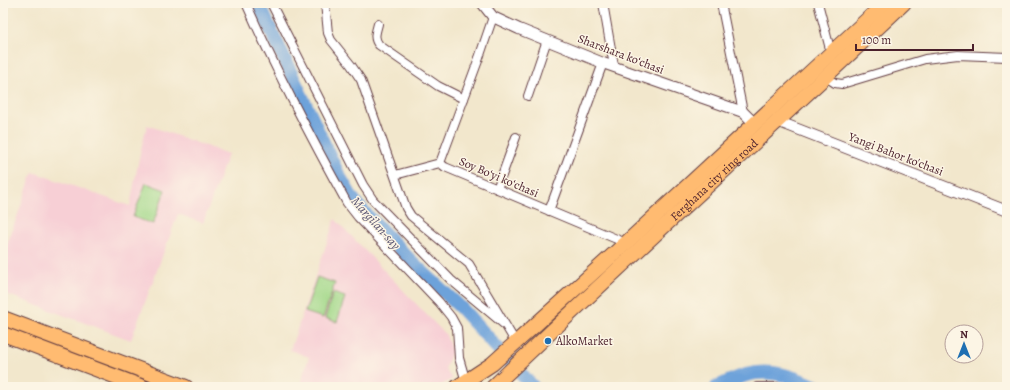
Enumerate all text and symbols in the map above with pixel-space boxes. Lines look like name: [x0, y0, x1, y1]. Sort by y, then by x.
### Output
scale bar: [856, 26, 973, 52]
street label: Sharshara koʻchasi: [576, 30, 666, 78]
text: 100 m: [862, 32, 891, 48]
street label: Yangi Bahor ko'chasi: [845, 128, 946, 179]
street label: Ferghana city ring road: [667, 135, 762, 224]
street label: Soy Boʻyi koʻchasi: [457, 153, 541, 201]
water label: Margilan-say: [348, 193, 405, 253]
north arrow: [944, 324, 984, 364]
text: N: [960, 327, 968, 342]
place label: AlkoMarket: [555, 333, 613, 349]
marker: AlkoMarket: [543, 336, 553, 346]

